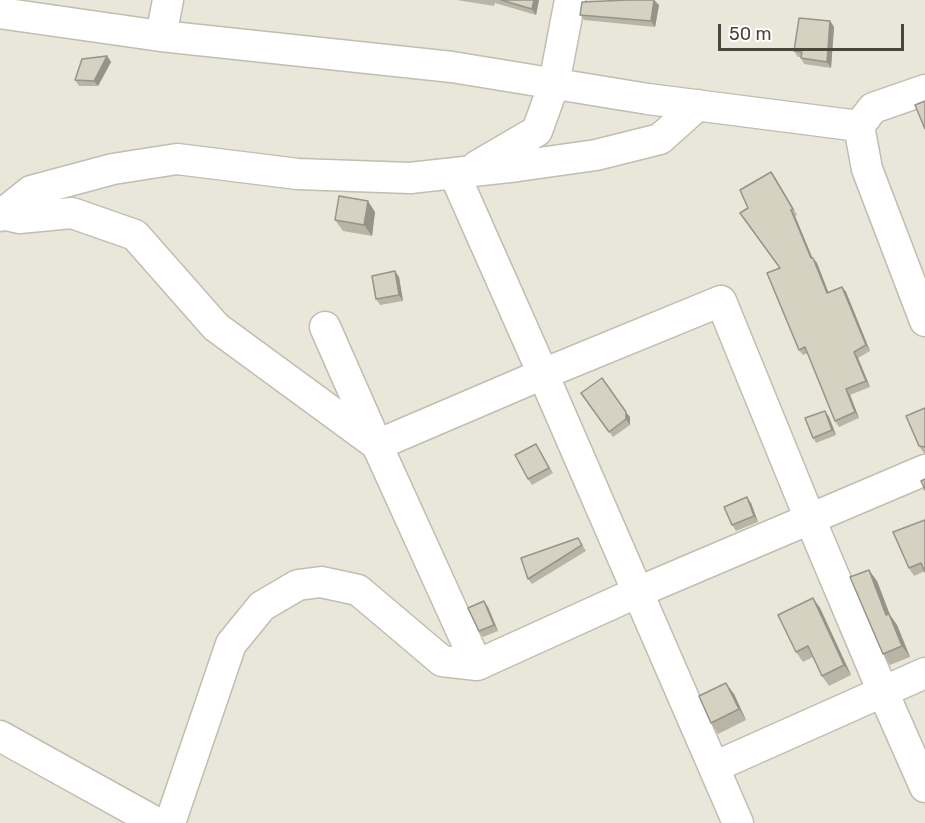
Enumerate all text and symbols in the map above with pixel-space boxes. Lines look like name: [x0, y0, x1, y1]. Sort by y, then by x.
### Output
scale bar: [721, 12, 907, 50]
text: 50 m: [729, 23, 772, 45]

